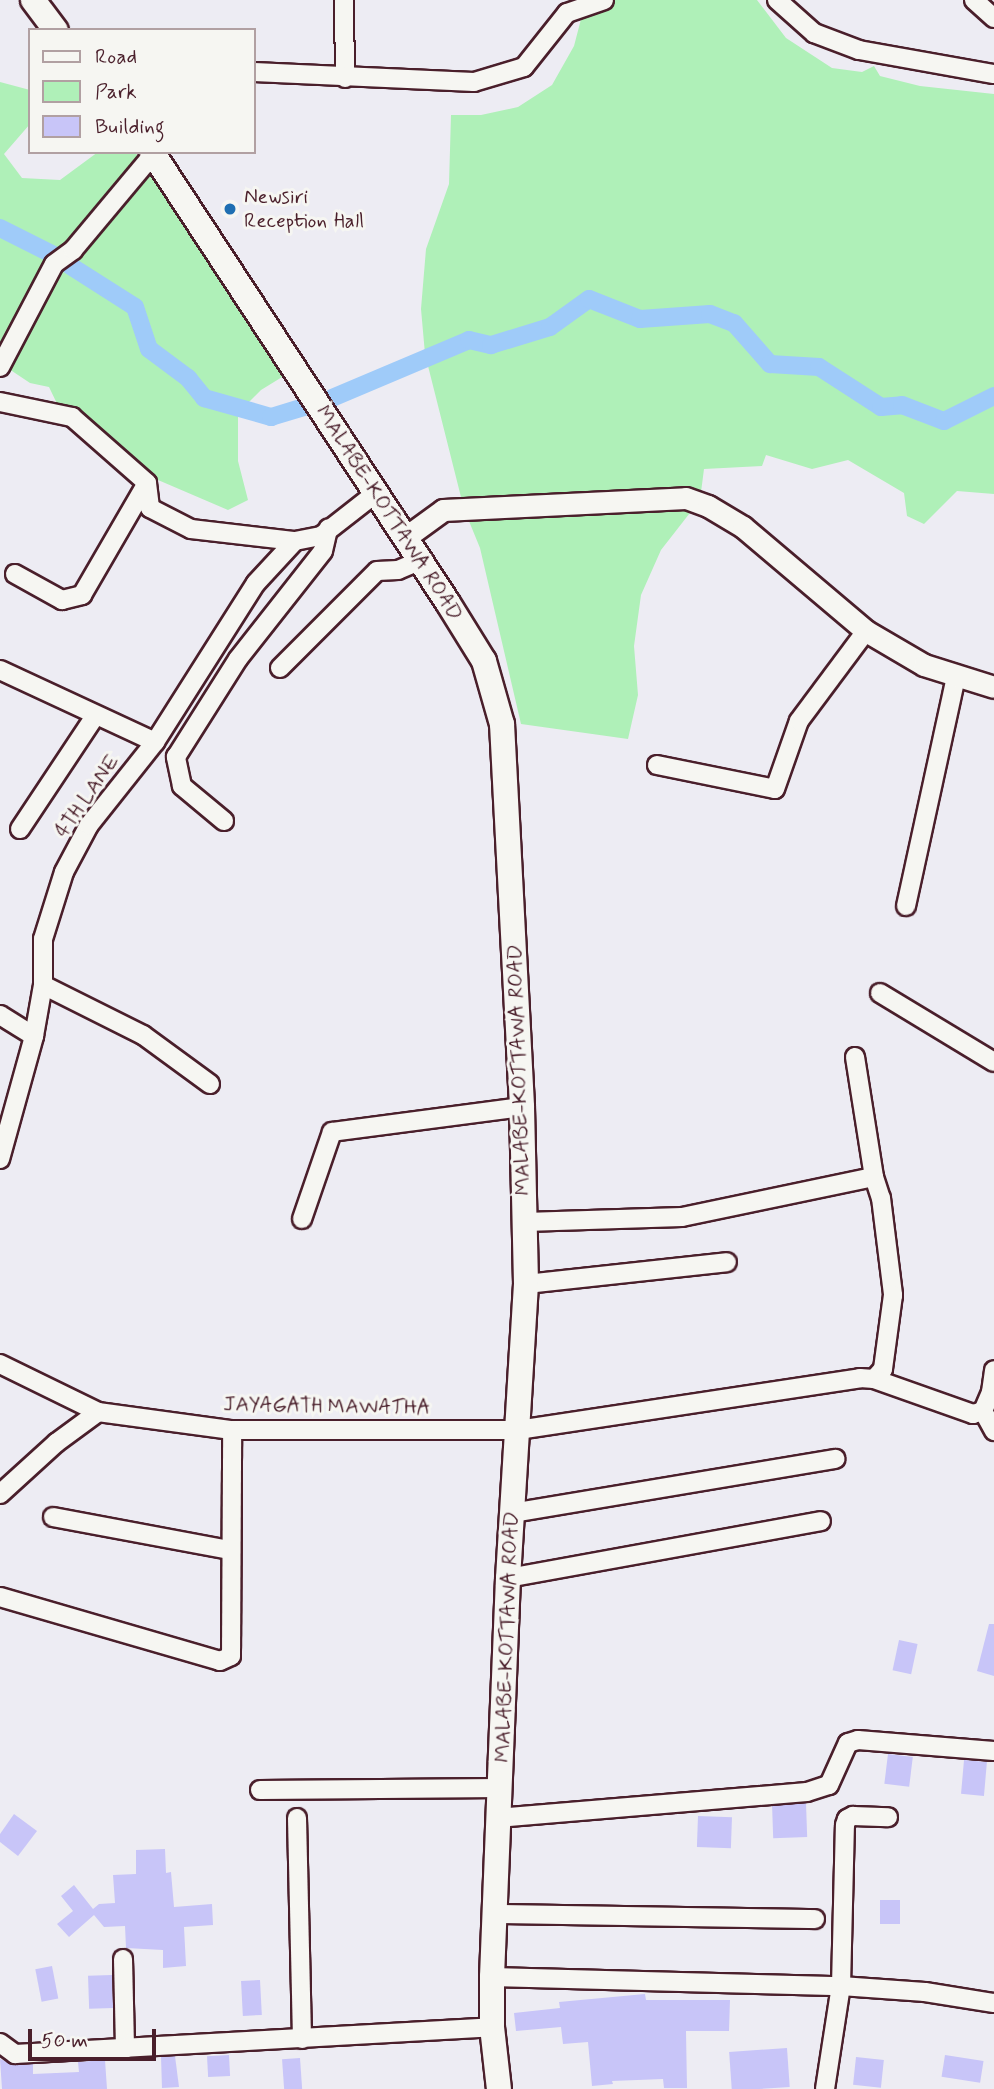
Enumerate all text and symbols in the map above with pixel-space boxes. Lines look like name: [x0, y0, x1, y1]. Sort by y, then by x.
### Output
legend: [28, 28, 256, 154]
text: Road: [95, 43, 137, 71]
text: Park: [95, 78, 137, 106]
text: Building: [95, 113, 165, 141]
place label: Newsiri Reception Hall: [244, 184, 367, 234]
marker: Newsiri Reception Hall: [222, 201, 238, 217]
street label: MALABE-KOTTAWA ROAD: [310, 401, 468, 625]
street label: 4TH LANE: [49, 750, 125, 842]
street label: MALABE-KOTTAWA ROAD: [502, 944, 536, 1196]
street label: JAYAGATH MAWATHA: [223, 1392, 431, 1420]
street label: MALABE-KOTTAWA ROAD: [490, 1511, 524, 1763]
scale bar: [32, 2016, 159, 2060]
text: 50 m: [41, 2027, 88, 2055]

